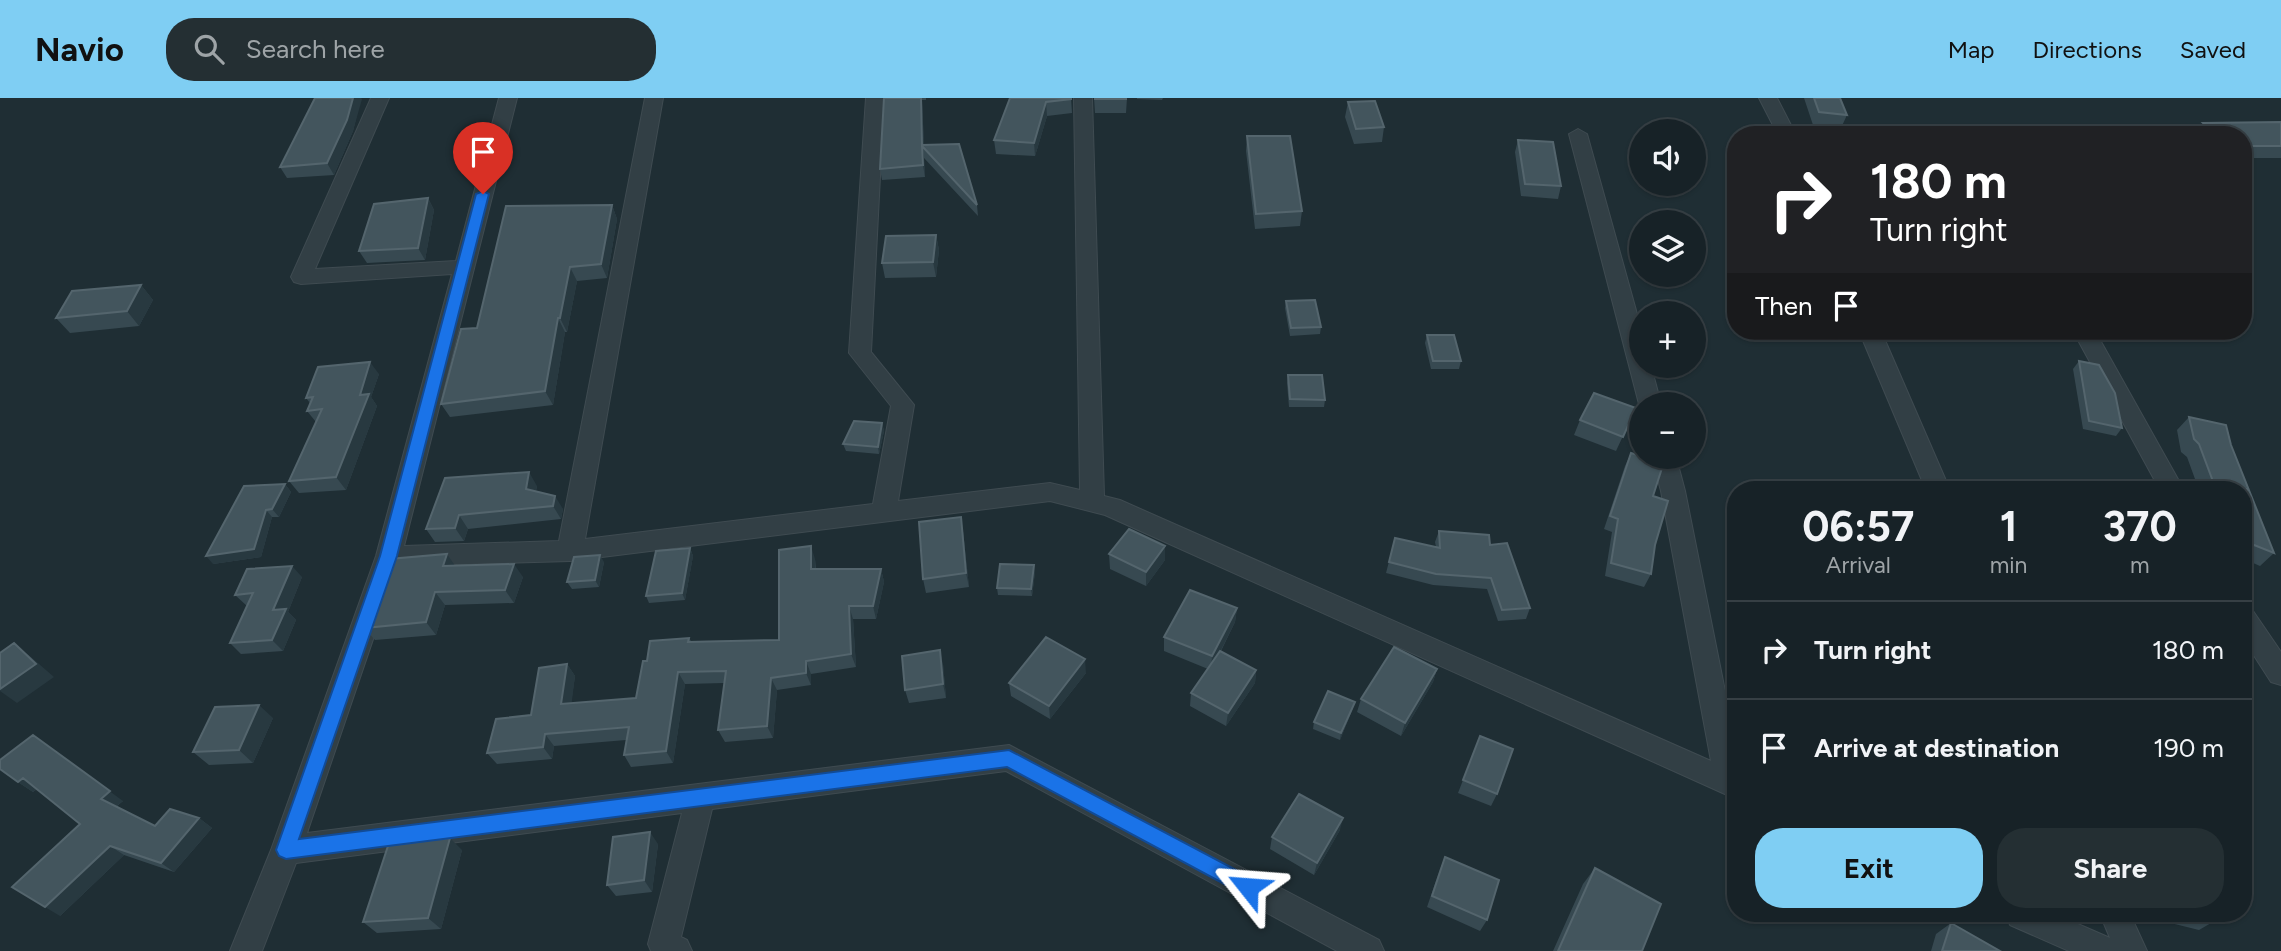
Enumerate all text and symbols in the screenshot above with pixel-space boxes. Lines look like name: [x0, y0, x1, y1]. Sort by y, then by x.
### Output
search box: [166, 18, 656, 81]
text: Navio: [35, 30, 124, 69]
icon: search: [190, 30, 228, 68]
text: Search here: [246, 33, 385, 65]
text: Map: [1948, 35, 1994, 64]
text: Directions: [2032, 35, 2142, 64]
text: Saved: [2180, 35, 2246, 64]
map controls: [1629, 119, 1706, 469]
button: sound: [1629, 119, 1706, 196]
pin: [453, 122, 513, 194]
icon: arrive: [464, 133, 502, 171]
text: 180 m: [1870, 151, 2007, 210]
icon: right: [1755, 154, 1846, 245]
button: layers: [1629, 210, 1706, 287]
text: Turn right: [1870, 211, 2008, 249]
icon: arrive: [1827, 287, 1865, 325]
text: Then: [1755, 290, 1813, 322]
button: +: [1629, 301, 1706, 378]
button: −: [1629, 392, 1706, 469]
text: 06:57: [1802, 501, 1914, 552]
text: 1: [2000, 501, 2017, 552]
text: 370: [2103, 501, 2177, 552]
text: Arrival: [1826, 551, 1891, 579]
text: min: [1990, 551, 2027, 579]
text: m: [2130, 551, 2149, 579]
icon: right: [1755, 631, 1793, 669]
text: Turn right: [1814, 634, 1931, 666]
text: 180 m: [2152, 634, 2224, 666]
icon: arrive: [1755, 729, 1793, 767]
text: Arrive at destination: [1814, 732, 2059, 764]
text: 190 m: [2153, 732, 2224, 764]
button: Exit: [1755, 828, 1983, 908]
button: Share: [1997, 828, 2224, 908]
position arrow: [1211, 850, 1285, 924]

